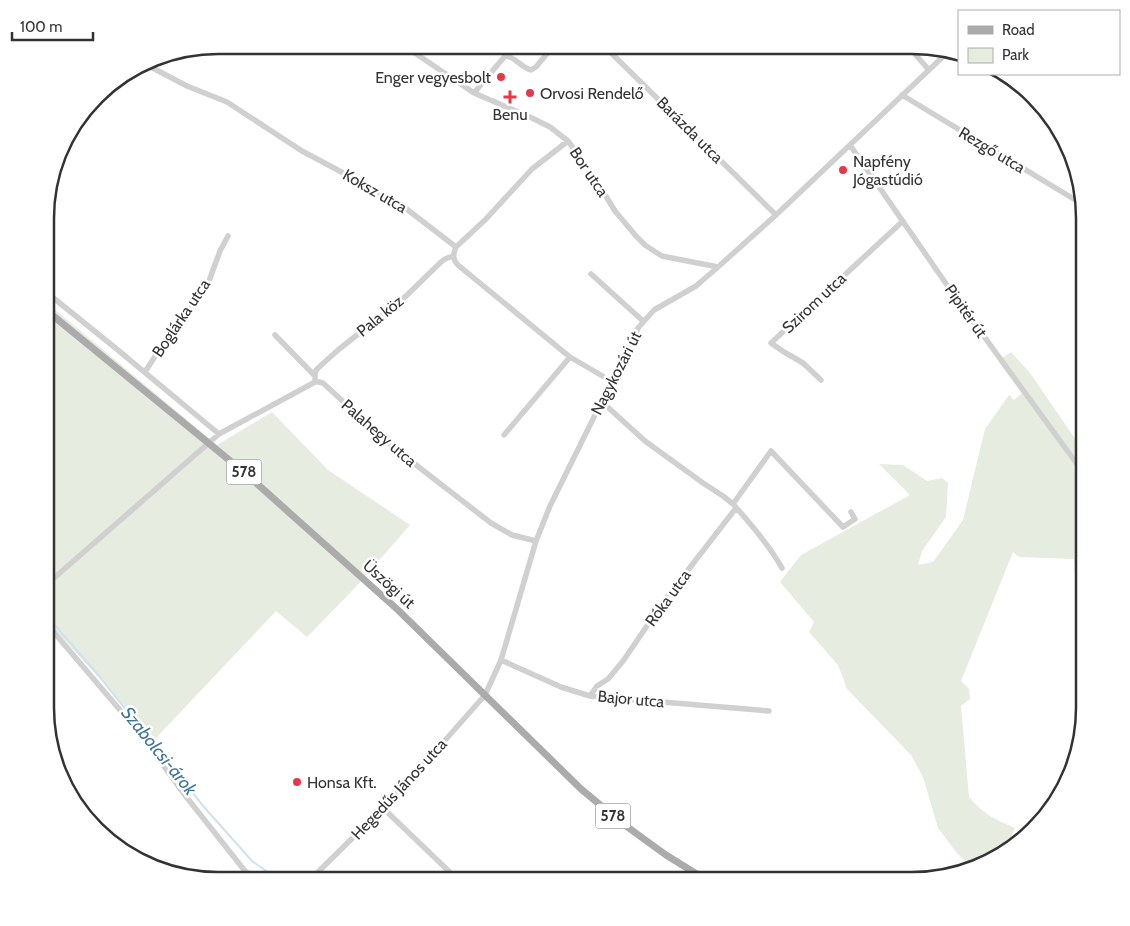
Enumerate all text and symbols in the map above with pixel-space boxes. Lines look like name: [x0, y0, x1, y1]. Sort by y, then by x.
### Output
scale bar: [12, 10, 94, 42]
legend: [958, 10, 1120, 75]
text: 100 m: [20, 18, 62, 36]
text: Road: [1002, 21, 1035, 39]
text: Park: [1002, 46, 1029, 64]
place label: Enger vegyesbolt: [375, 68, 492, 87]
marker: Enger vegyesbolt: [495, 71, 507, 83]
place label: Orvosi Rendelő: [540, 84, 644, 103]
marker: Orvosi Rendelő: [524, 87, 536, 99]
marker: Benu: [504, 91, 516, 103]
street label: Barázda utca: [653, 93, 727, 167]
place label: Benu: [492, 105, 528, 124]
street label: Rezgő utca: [955, 123, 1029, 177]
street label: Bor utca: [566, 144, 613, 201]
place label: Napfény Jógastúdió: [852, 152, 923, 189]
marker: Napfény Jógastúdió: [837, 164, 849, 176]
street label: Koksz utca: [340, 165, 411, 217]
street label: Szirom utca: [778, 269, 850, 337]
street label: Boglárka utca: [148, 275, 214, 361]
street label: Pipitér út: [941, 281, 992, 342]
street label: Pala köz: [353, 291, 408, 341]
street label: Nagykozári út: [587, 327, 645, 418]
street label: Palahegy utca: [338, 395, 421, 471]
road number: 578: [226, 460, 262, 484]
street label: Üszögi út: [359, 556, 419, 613]
street label: Róka utca: [641, 566, 695, 630]
street label: Bajor utca: [597, 687, 665, 711]
water label: Szabolcsi-árok: [117, 702, 202, 801]
street label: Hegedűs János utca: [347, 734, 451, 843]
place label: Honsa Kft.: [307, 773, 377, 792]
marker: Honsa Kft.: [291, 776, 303, 788]
road number: 578: [596, 804, 630, 828]

